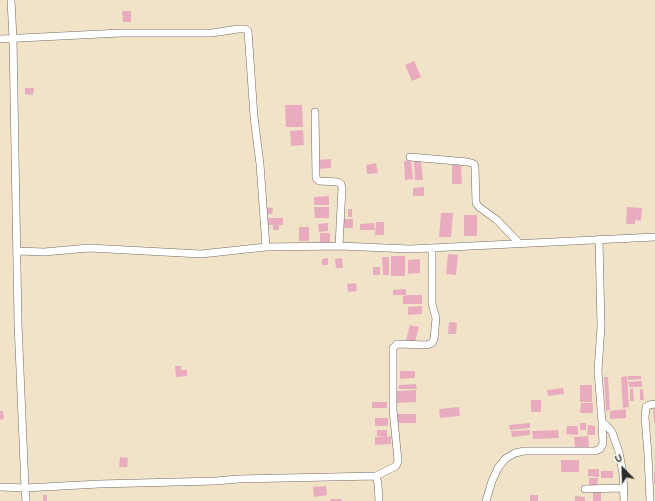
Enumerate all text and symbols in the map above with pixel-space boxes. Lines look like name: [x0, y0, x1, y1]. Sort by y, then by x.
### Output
north arrow: [603, 449, 643, 489]
text: U: [613, 450, 624, 466]

